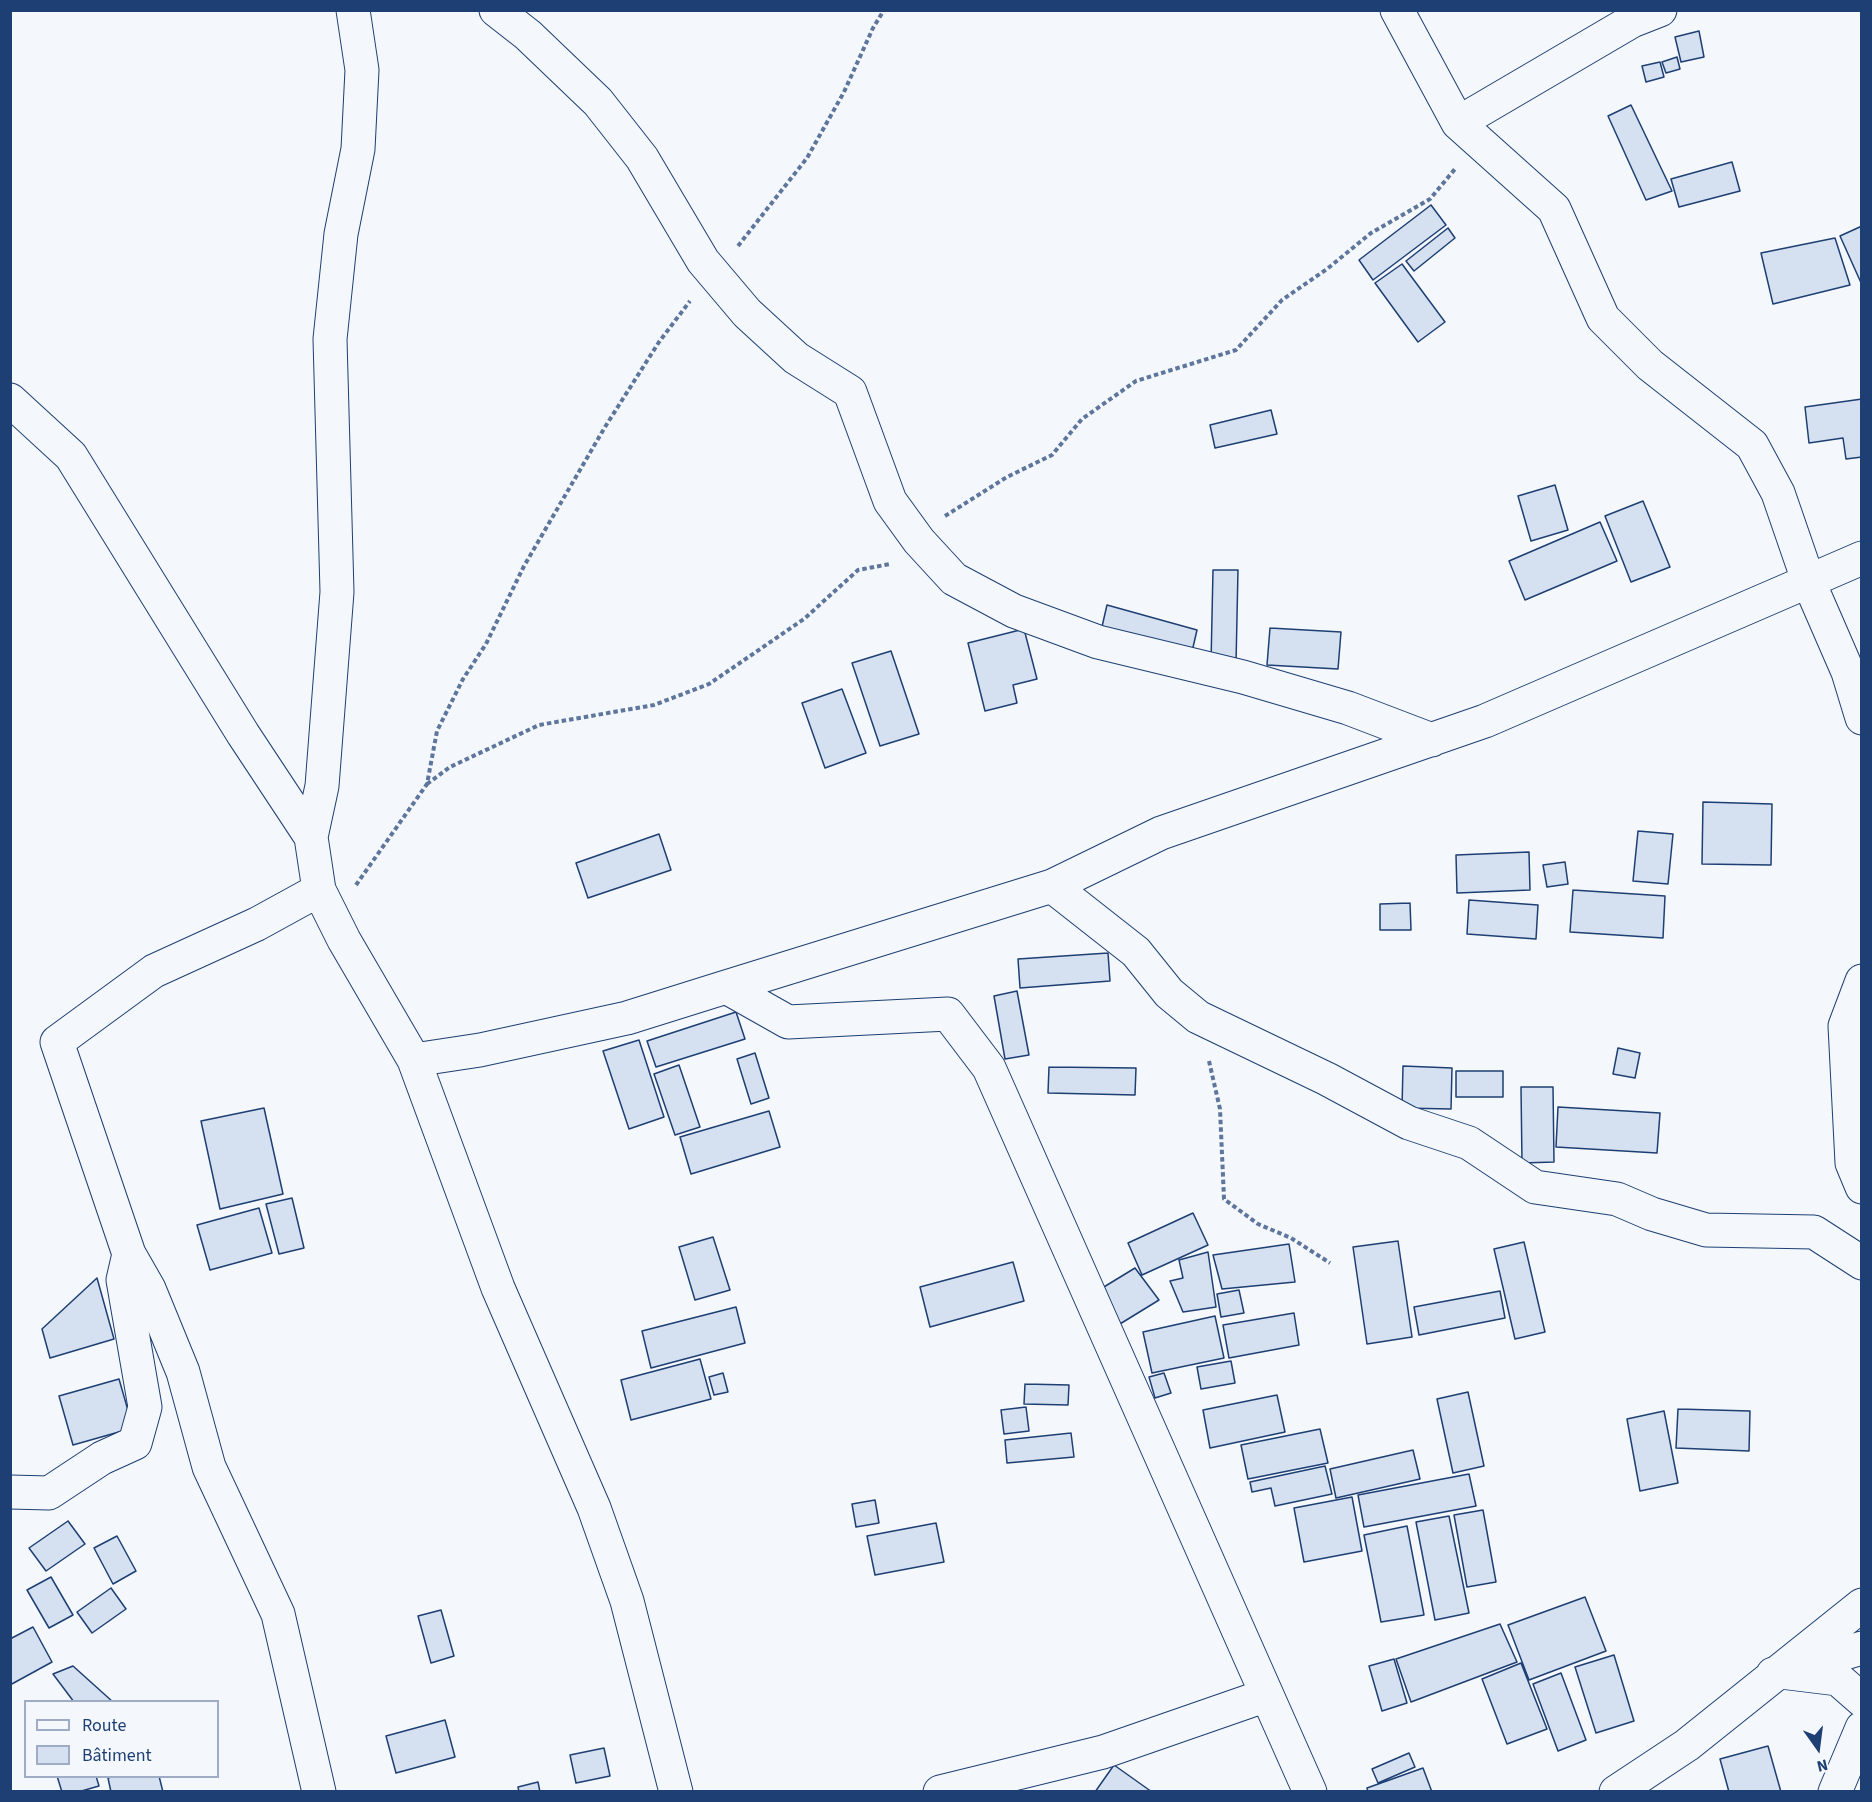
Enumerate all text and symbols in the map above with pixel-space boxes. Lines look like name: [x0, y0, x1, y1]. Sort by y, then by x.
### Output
legend: [24, 1700, 219, 1778]
text: Route: [82, 1713, 126, 1738]
north arrow: [1788, 1718, 1848, 1778]
text: Bâtiment: [82, 1743, 152, 1768]
text: N: [1815, 1754, 1830, 1777]

